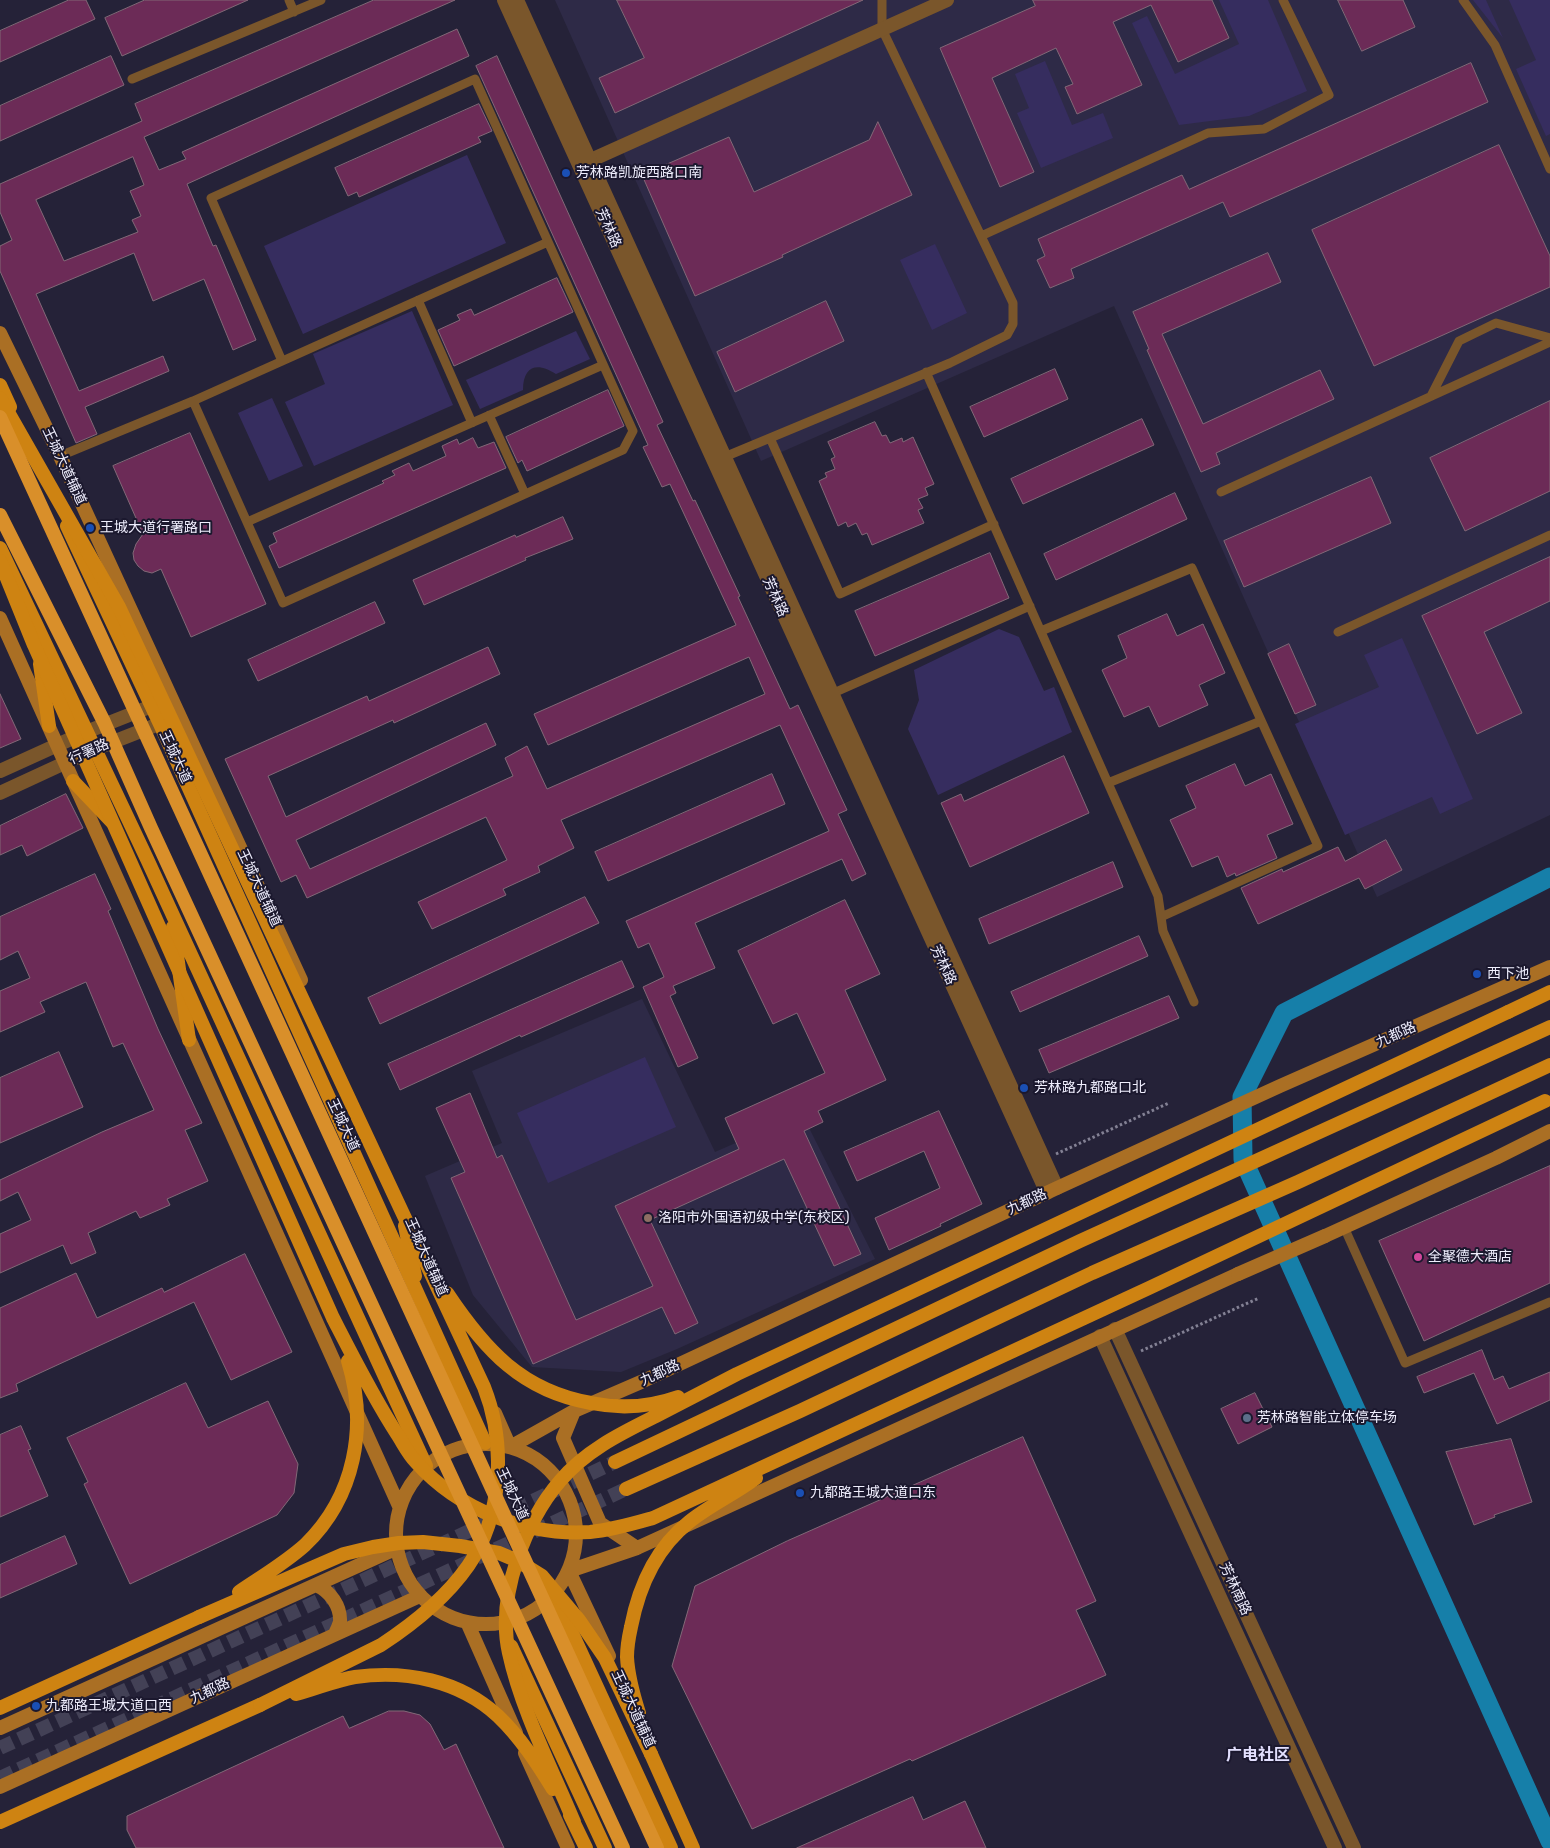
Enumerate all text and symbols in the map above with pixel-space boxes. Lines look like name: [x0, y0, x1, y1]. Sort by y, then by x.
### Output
place label: 芳林路凯旋西路口南: [576, 165, 702, 181]
marker: 芳林路凯旋西路口南: [560, 167, 572, 179]
street label: 芳林路: [592, 205, 624, 251]
street label: 王城大道辅道: [39, 424, 89, 508]
place label: 王城大道行署路口: [100, 520, 212, 536]
marker: 王城大道行署路口: [84, 522, 96, 534]
street label: 芳林路: [759, 574, 791, 620]
street label: 王城大道: [156, 728, 194, 786]
street label: 行署路: [66, 736, 112, 768]
street label: 王城大道辅道: [234, 846, 284, 930]
street label: 芳林路: [927, 942, 959, 988]
place label: 西下池: [1487, 966, 1529, 982]
marker: 西下池: [1471, 968, 1483, 980]
street label: 九都路: [1373, 1019, 1419, 1051]
place label: 芳林路九都路口北: [1034, 1080, 1146, 1096]
marker: 芳林路九都路口北: [1018, 1082, 1030, 1094]
street label: 王城大道: [324, 1096, 362, 1154]
street label: 九都路: [1004, 1186, 1050, 1218]
place label: 洛阳市外国语初级中学(东校区): [658, 1210, 849, 1226]
marker: 洛阳市外国语初级中学(东校区): [642, 1212, 654, 1224]
street label: 王城大道辅道: [401, 1215, 451, 1299]
place label: 全聚德大酒店: [1428, 1249, 1512, 1265]
marker: 全聚德大酒店: [1412, 1251, 1424, 1263]
street label: 九都路: [637, 1357, 683, 1389]
place label: 芳林路智能立体停车场: [1257, 1410, 1397, 1426]
marker: 芳林路智能立体停车场: [1241, 1412, 1253, 1424]
street label: 王城大道: [493, 1465, 531, 1523]
place label: 九都路王城大道口东: [810, 1485, 936, 1501]
marker: 九都路王城大道口东: [794, 1487, 806, 1499]
street label: 芳林南路: [1216, 1560, 1254, 1618]
street label: 王城大道辅道: [608, 1667, 658, 1751]
street label: 九都路: [187, 1675, 233, 1707]
place label: 九都路王城大道口西: [46, 1698, 172, 1714]
marker: 九都路王城大道口西: [30, 1700, 42, 1712]
district label: 广电社区: [1226, 1745, 1290, 1765]

